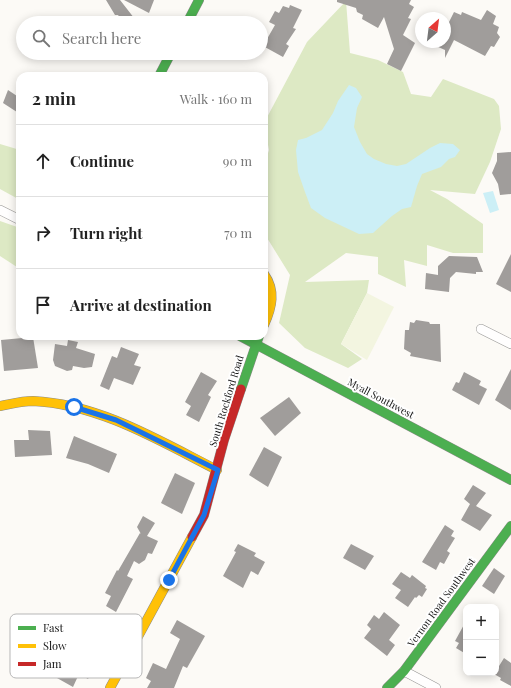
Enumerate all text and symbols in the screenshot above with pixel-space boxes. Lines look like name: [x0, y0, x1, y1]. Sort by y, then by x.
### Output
north arrow: [415, 12, 451, 48]
search box: [16, 16, 268, 60]
icon: search: [30, 27, 52, 49]
text: Search here: [62, 28, 141, 48]
text: 2 min: [32, 87, 76, 109]
text: Walk · 160 m: [180, 90, 252, 107]
icon: ahead: [32, 150, 54, 172]
text: Continue: [70, 151, 134, 171]
text: 90 m: [223, 152, 252, 169]
icon: right: [32, 222, 54, 244]
text: Turn right: [70, 223, 143, 243]
text: 70 m: [224, 224, 252, 241]
icon: arrive: [32, 294, 54, 316]
text: Arrive at destination: [70, 295, 212, 315]
street label: South Rockford Road: [205, 353, 247, 448]
street label: Myall Southwest: [345, 375, 417, 422]
route start: [65, 398, 83, 416]
street label: Vernon Road Southwest: [403, 554, 478, 650]
route end: [160, 571, 178, 589]
map controls: [463, 604, 499, 676]
button: +: [463, 604, 499, 640]
legend: [10, 614, 142, 678]
text: Fast: [43, 620, 63, 635]
text: Slow: [43, 638, 67, 653]
button: −: [463, 640, 499, 676]
text: Jam: [42, 656, 62, 671]

